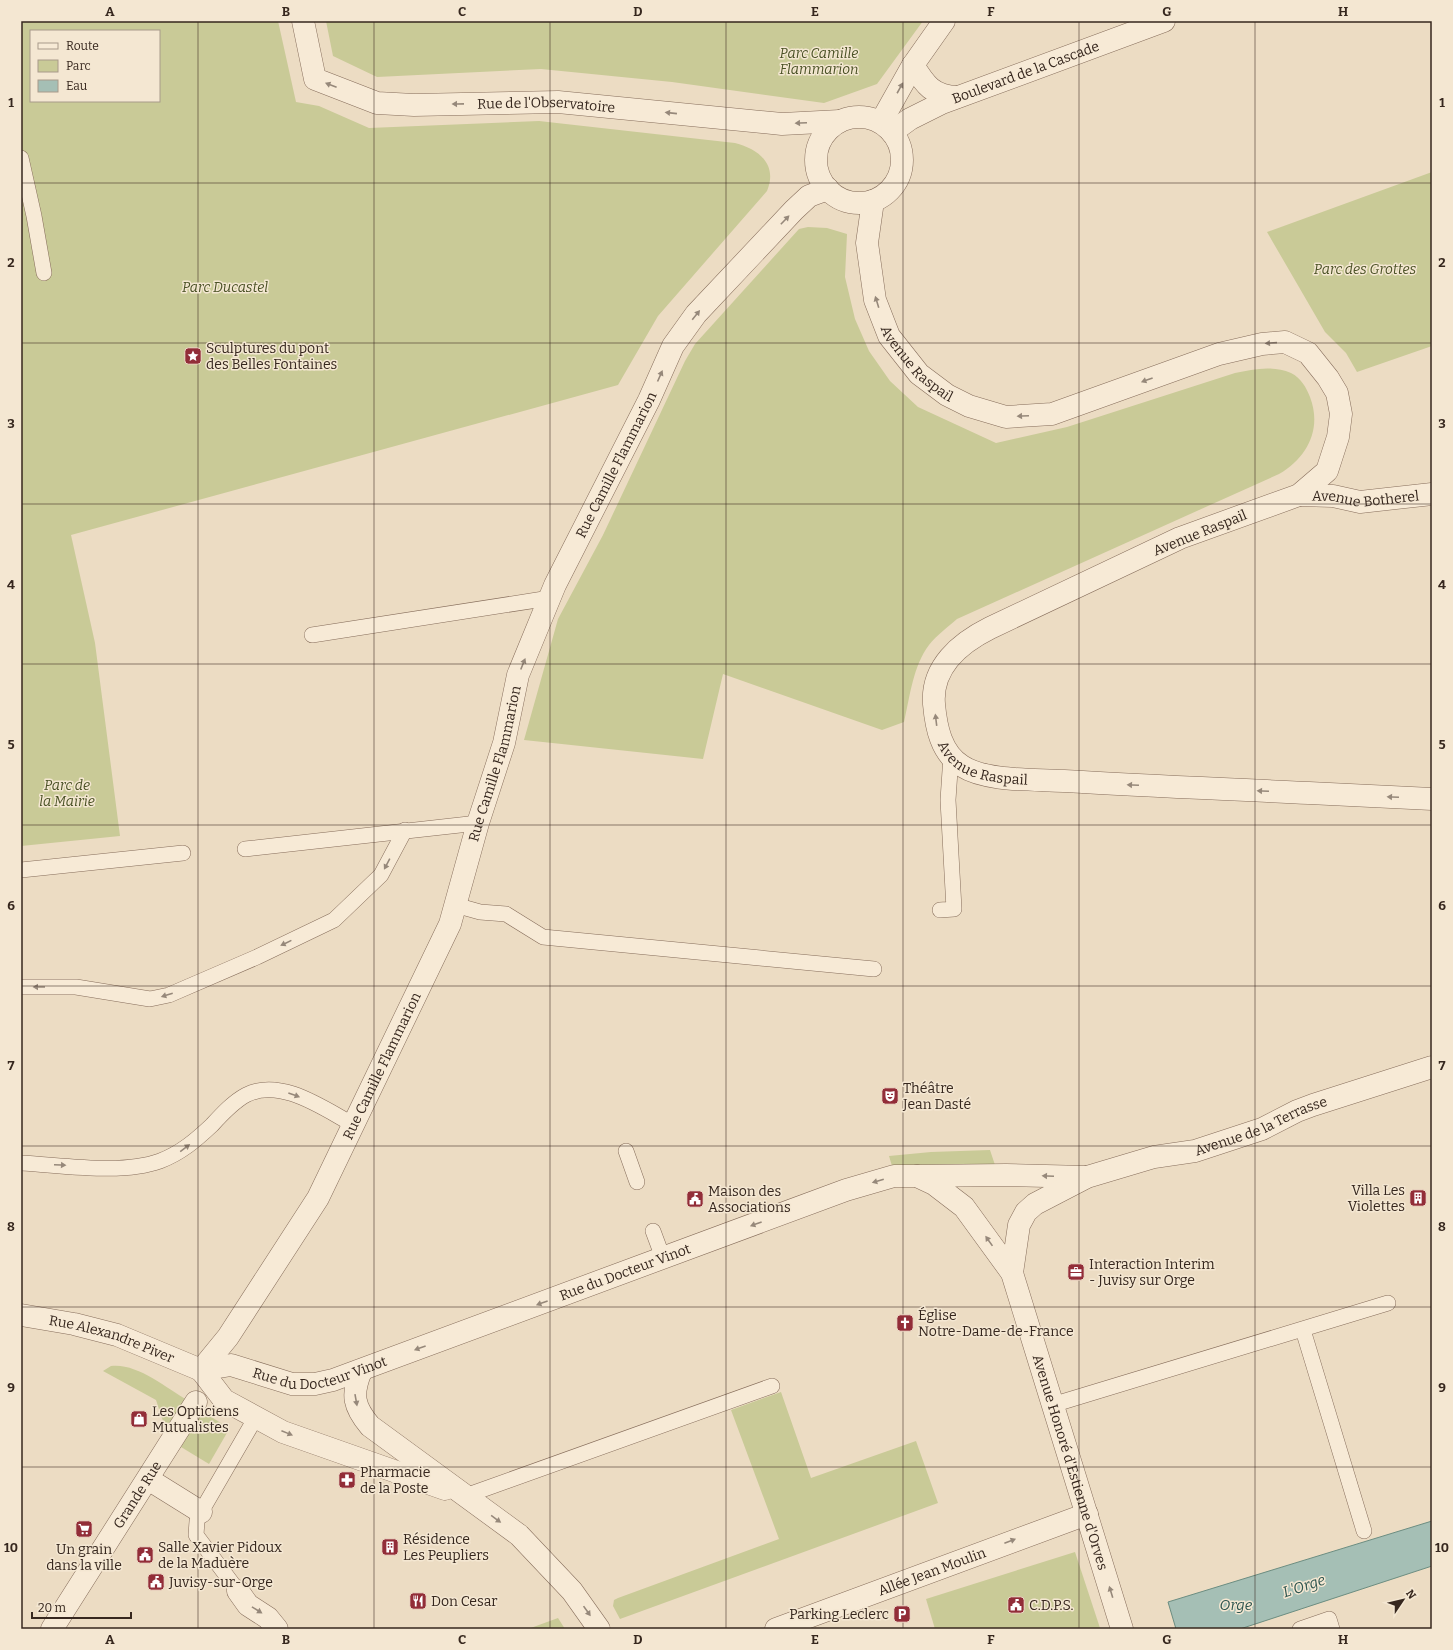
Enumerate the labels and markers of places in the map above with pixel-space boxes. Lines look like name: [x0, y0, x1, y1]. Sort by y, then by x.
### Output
place label: Sculptures du pont des Belles Fontaines: [206, 340, 337, 373]
place icon: Sculptures du pont des Belles Fontaines: [183, 346, 203, 366]
place label: Théâtre Jean Dasté: [902, 1080, 971, 1113]
theatre icon: Théâtre Jean Dasté: [880, 1086, 900, 1106]
place label: Villa Les Violettes: [1348, 1182, 1405, 1215]
place label: Maison des Associations: [708, 1183, 791, 1216]
building icon: Villa Les Violettes: [1408, 1188, 1428, 1208]
public building icon: Maison des Associations: [685, 1189, 705, 1209]
place label: Interaction Interim - Juvisy sur Orge: [1089, 1256, 1215, 1289]
office icon: Interaction Interim - Juvisy sur Orge: [1066, 1262, 1086, 1282]
place label: Église Notre-Dame-de-France: [918, 1306, 1074, 1340]
church icon: Église Notre-Dame-de-France: [895, 1313, 915, 1333]
place label: Les Opticiens Mutualistes: [152, 1403, 239, 1436]
shop icon: Les Opticiens Mutualistes: [129, 1409, 149, 1429]
place label: Pharmacie de la Poste: [360, 1464, 430, 1497]
pharmacy icon: Pharmacie de la Poste: [337, 1470, 357, 1490]
supermarket icon: Un grain dans la ville: [74, 1519, 94, 1539]
place label: Résidence Les Peupliers: [403, 1531, 489, 1564]
building icon: Résidence Les Peupliers: [380, 1537, 400, 1557]
place label: Salle Xavier Pidoux de la Maduère: [158, 1539, 282, 1572]
place label: Un grain dans la ville: [46, 1541, 122, 1574]
public building icon: Salle Xavier Pidoux de la Maduère: [135, 1545, 155, 1565]
public building icon: Juvisy-sur-Orge: [146, 1572, 166, 1592]
place label: Juvisy-sur-Orge: [168, 1574, 273, 1591]
restaurant icon: Don Cesar: [408, 1591, 428, 1611]
place label: Don Cesar: [431, 1593, 498, 1610]
public building icon: C.D.P.S.: [1006, 1595, 1026, 1615]
place label: C.D.P.S.: [1029, 1597, 1073, 1614]
parking icon: Parking Leclerc: [892, 1604, 912, 1624]
place label: Parking Leclerc: [789, 1606, 889, 1623]

